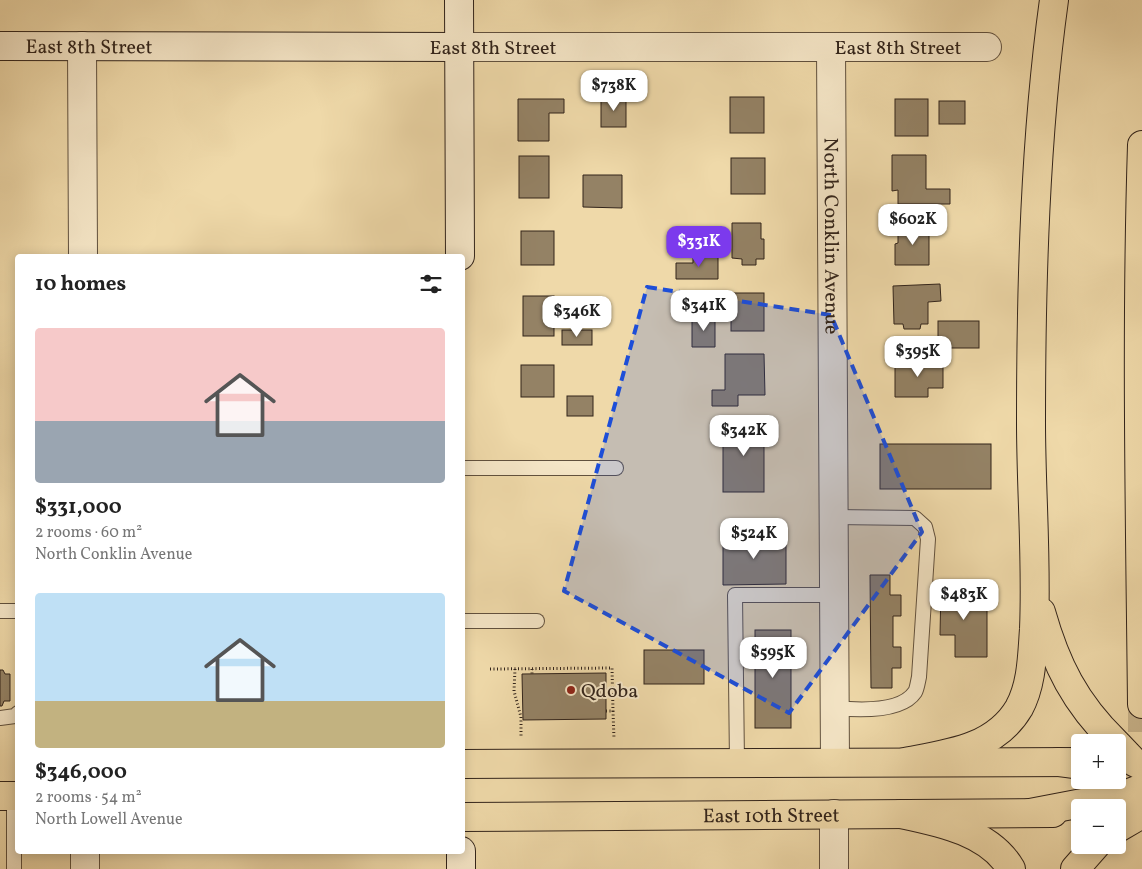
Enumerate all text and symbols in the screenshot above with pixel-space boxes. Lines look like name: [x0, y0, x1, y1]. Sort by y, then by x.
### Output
street label: East 8th Street: [25, 34, 153, 62]
street label: East 8th Street: [429, 35, 557, 63]
street label: East 8th Street: [834, 35, 962, 63]
pin: $738K: [579, 70, 649, 112]
text: $738K: [592, 75, 636, 97]
street label: North Conklin Avenue: [816, 138, 845, 334]
pin: $602K: [878, 204, 948, 246]
text: $602K: [889, 209, 937, 231]
pin: $331K: [664, 226, 734, 268]
text: $331K: [677, 231, 721, 253]
text: 10 homes: [35, 270, 126, 299]
icon: filters: [417, 270, 445, 298]
pin: $341K: [669, 290, 739, 332]
text: $341K: [682, 295, 726, 317]
pin: $346K: [542, 296, 612, 338]
text: $346K: [553, 301, 601, 323]
pin: $395K: [883, 336, 953, 378]
text: $395K: [896, 341, 940, 363]
icon: home: [195, 360, 285, 450]
pin: $342K: [709, 414, 779, 457]
text: $342K: [721, 420, 767, 442]
text: $331,000: [35, 493, 122, 522]
pin: $524K: [719, 518, 789, 560]
text: 2 rooms · 60 m²: [35, 522, 142, 544]
text: $524K: [731, 523, 777, 545]
text: North Conklin Avenue: [35, 544, 192, 566]
pin: $483K: [929, 578, 999, 621]
text: $483K: [941, 584, 987, 606]
icon: home: [195, 625, 285, 715]
pin: $595K: [738, 636, 808, 679]
text: $595K: [751, 642, 795, 664]
place label: Qdoba: [581, 678, 638, 706]
marker: Qdoba: [565, 684, 577, 696]
map controls: [1071, 734, 1126, 854]
button: +: [1071, 734, 1126, 789]
text: $346,000: [35, 758, 127, 787]
text: 2 rooms · 54 m²: [35, 787, 142, 809]
button: −: [1071, 799, 1126, 854]
street label: East 10th Street: [703, 802, 840, 831]
text: North Lowell Avenue: [35, 809, 183, 831]

